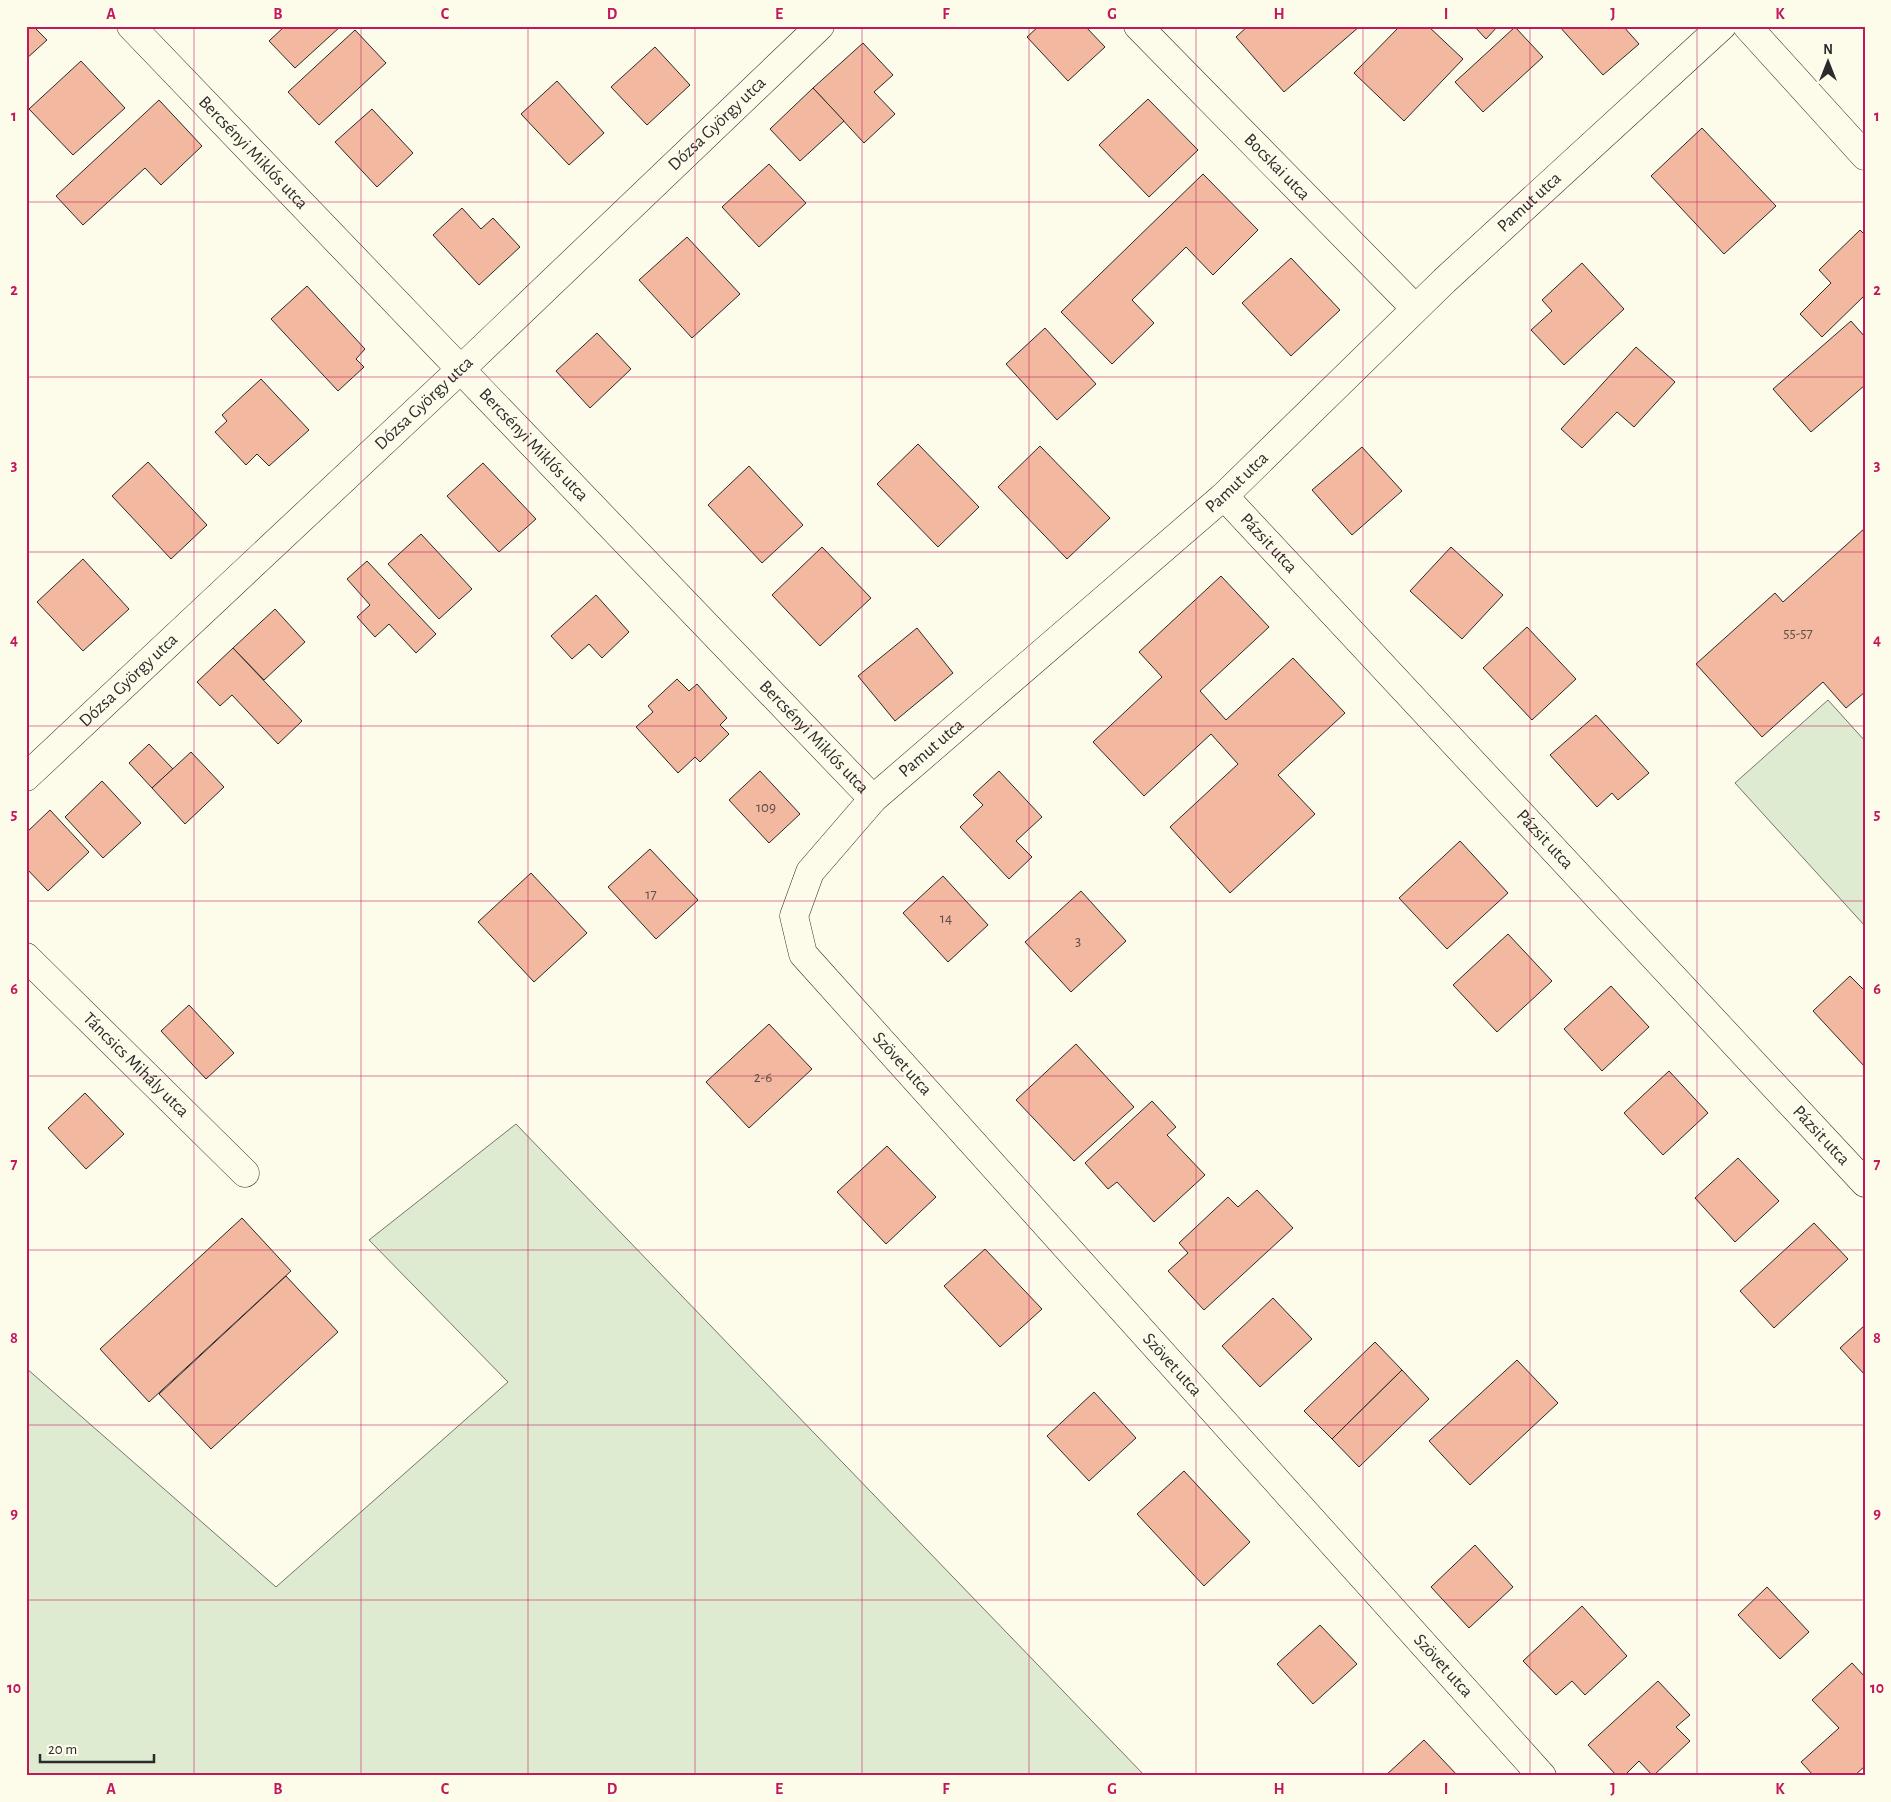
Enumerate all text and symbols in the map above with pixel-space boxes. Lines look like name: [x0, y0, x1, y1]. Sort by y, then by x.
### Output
text: A: [106, 6, 116, 22]
text: B: [273, 6, 283, 22]
text: C: [441, 6, 450, 22]
text: D: [607, 6, 618, 22]
text: E: [775, 6, 783, 22]
text: F: [942, 6, 950, 22]
text: G: [1107, 6, 1117, 22]
text: H: [1273, 6, 1285, 22]
text: I: [1444, 6, 1448, 22]
text: J: [1610, 6, 1616, 22]
text: K: [1775, 6, 1785, 22]
north arrow: [1804, 38, 1854, 88]
text: N: [1823, 43, 1833, 57]
street label: Dózsa György utca: [665, 74, 770, 174]
street label: Bercsényi Miklós utca: [195, 93, 311, 213]
text: 1: [11, 108, 17, 124]
text: 1: [1874, 108, 1880, 124]
street label: Bocskai utca: [1240, 131, 1313, 204]
street label: Pamut utca: [1494, 169, 1565, 236]
text: 2: [10, 282, 18, 298]
text: 2: [1873, 282, 1881, 298]
street label: Dózsa György utca: [372, 353, 477, 454]
street label: Bercsényi Miklós utca: [475, 385, 591, 505]
street label: Pamut utca: [1202, 449, 1272, 516]
text: 3: [11, 457, 18, 473]
text: 3: [1874, 457, 1881, 473]
street label: Pázsit utca: [1236, 510, 1300, 577]
house number: 55-57: [1783, 626, 1813, 641]
street label: Dózsa György utca: [76, 630, 181, 731]
text: 4: [10, 632, 18, 648]
text: 4: [1873, 632, 1881, 648]
street label: Bercsényi Miklós utca: [756, 677, 872, 797]
street label: Pamut utca: [896, 716, 967, 781]
house number: 109: [756, 800, 776, 815]
text: 5: [11, 806, 18, 822]
street label: Pázsit utca: [1513, 806, 1577, 873]
text: 5: [1874, 806, 1881, 822]
house number: 17: [645, 887, 657, 902]
house number: 14: [940, 911, 952, 926]
house number: 3: [1075, 934, 1081, 949]
text: 6: [10, 981, 18, 997]
text: 6: [1873, 981, 1881, 997]
street label: Táncsics Mihály utca: [79, 1009, 192, 1121]
street label: Szövet utca: [869, 1029, 935, 1099]
house number: 2-6: [754, 1070, 772, 1085]
street label: Pázsit utca: [1789, 1103, 1853, 1169]
text: 7: [11, 1156, 18, 1172]
text: 7: [1874, 1156, 1881, 1172]
text: 8: [10, 1330, 18, 1346]
street label: Szövet utca: [1139, 1330, 1205, 1400]
text: 8: [1873, 1330, 1881, 1346]
text: 9: [10, 1505, 18, 1521]
text: 9: [1873, 1505, 1881, 1521]
street label: Szövet utca: [1410, 1631, 1476, 1701]
text: 10: [7, 1680, 21, 1696]
text: 10: [1870, 1680, 1884, 1696]
scale bar: [40, 1732, 154, 1764]
text: 20 m: [48, 1742, 77, 1757]
text: A: [106, 1781, 116, 1797]
text: B: [273, 1781, 283, 1797]
text: C: [441, 1781, 450, 1797]
text: D: [607, 1781, 618, 1797]
text: E: [775, 1781, 783, 1797]
text: F: [942, 1781, 950, 1797]
text: G: [1107, 1781, 1117, 1797]
text: H: [1273, 1781, 1285, 1797]
text: I: [1444, 1781, 1448, 1797]
text: J: [1610, 1781, 1616, 1797]
text: K: [1775, 1781, 1785, 1797]

